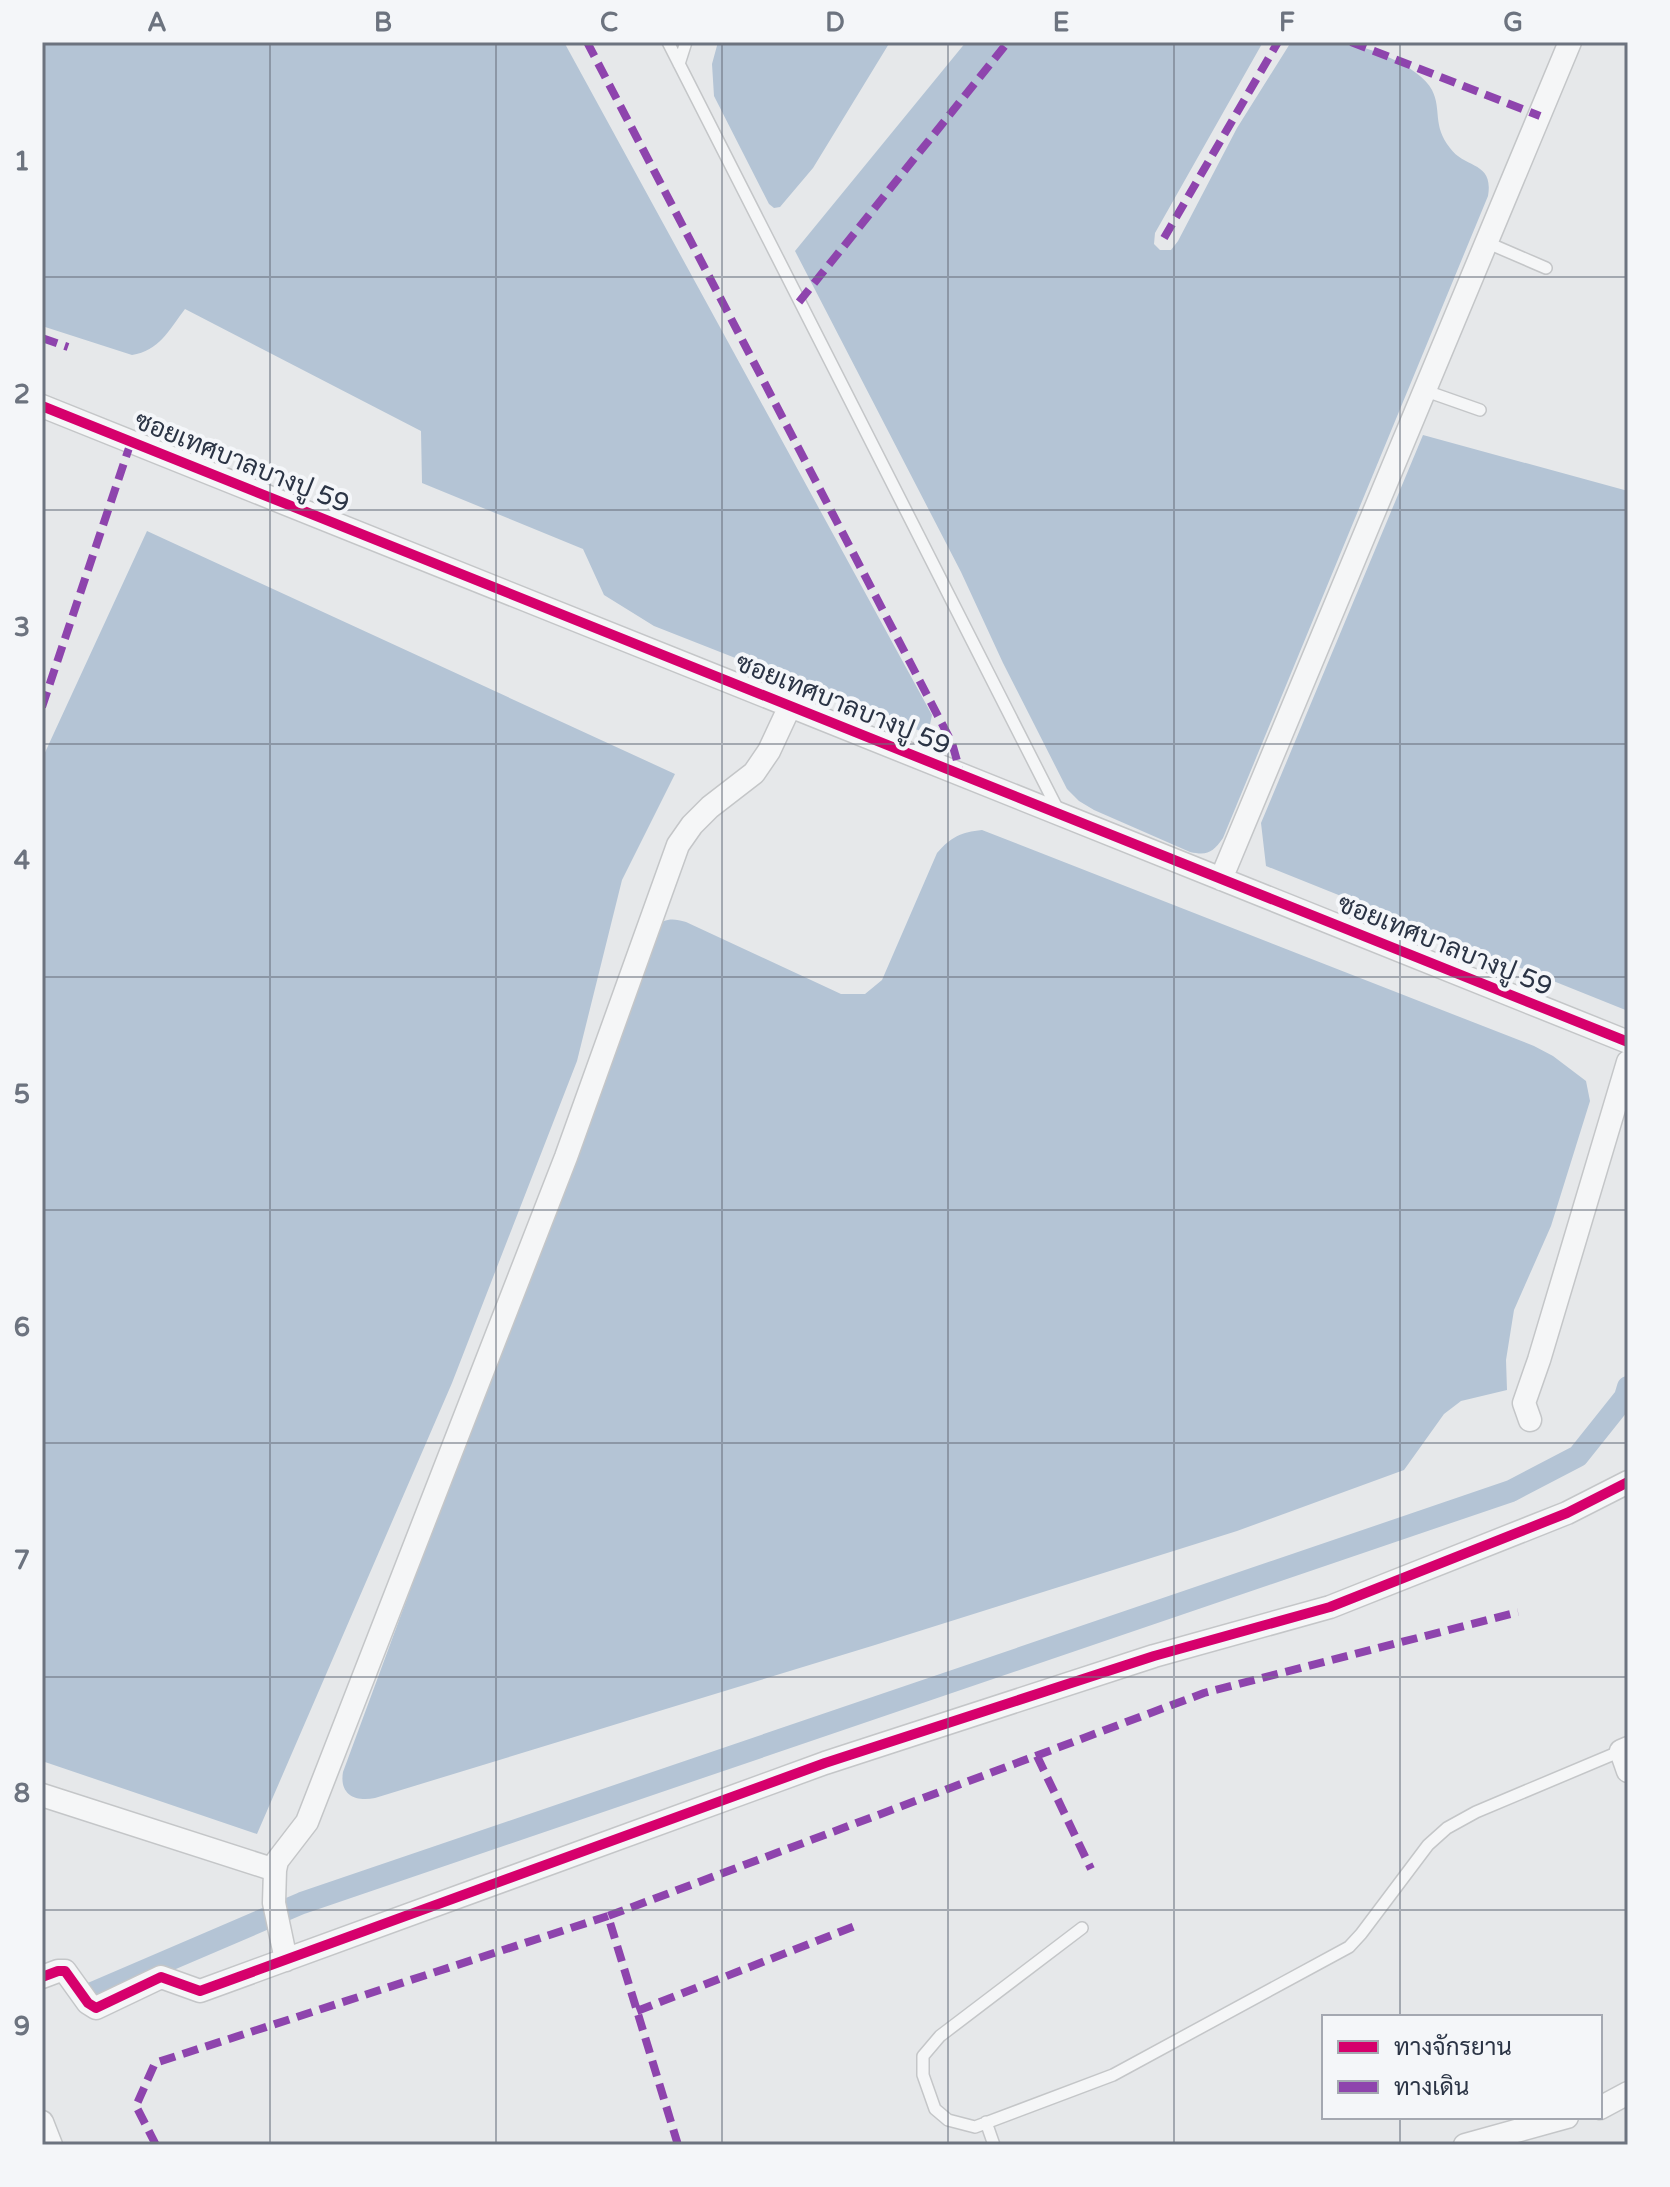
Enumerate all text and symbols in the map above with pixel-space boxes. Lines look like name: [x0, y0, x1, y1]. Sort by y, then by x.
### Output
text: A: [147, 7, 167, 38]
text: B: [374, 7, 392, 38]
text: C: [600, 7, 618, 38]
text: D: [825, 7, 845, 38]
text: E: [1053, 7, 1069, 38]
text: F: [1279, 7, 1295, 38]
text: G: [1503, 7, 1523, 38]
text: 1: [14, 146, 30, 177]
text: 2: [14, 379, 30, 410]
street label: ซอยเทศบาลบางปู 59: [129, 405, 354, 521]
text: 3: [14, 612, 30, 643]
street label: ซอยเทศบาลบางปู 59: [730, 647, 955, 763]
text: 4: [14, 845, 30, 876]
street label: ซอยเทศบาลบางปู 59: [1332, 888, 1557, 1004]
text: 5: [14, 1079, 30, 1110]
text: 6: [14, 1312, 30, 1343]
text: 7: [14, 1545, 30, 1576]
text: 8: [14, 1778, 30, 1809]
text: 9: [14, 2011, 30, 2042]
legend: [1322, 2015, 1602, 2119]
text: ทางจักรยาน: [1394, 2033, 1512, 2062]
text: ทางเดิน: [1394, 2073, 1469, 2102]

